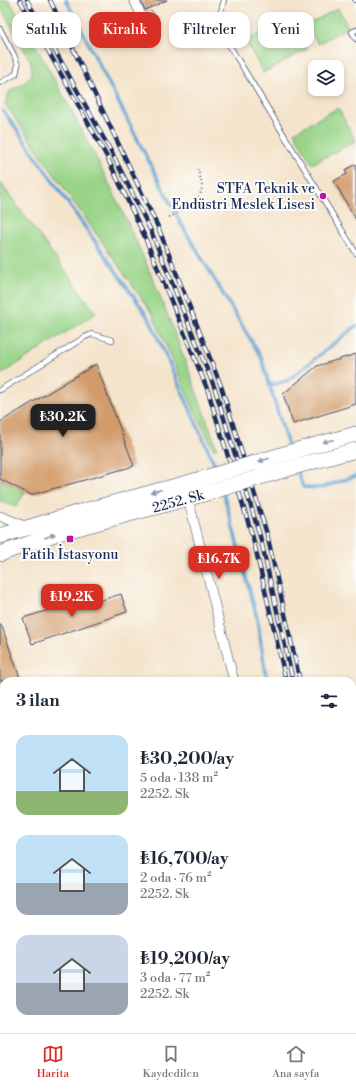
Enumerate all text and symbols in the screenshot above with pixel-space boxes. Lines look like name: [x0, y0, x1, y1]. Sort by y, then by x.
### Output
chip: Satılık: [12, 12, 81, 48]
chip: Kiralık: [89, 12, 161, 48]
chip: Filtreler: [169, 12, 250, 48]
chip: Yeni: [258, 12, 314, 48]
map controls: [308, 60, 344, 96]
button: layers: [308, 60, 344, 96]
place label: STFA Teknik ve Endüstri Meslek Lisesi: [171, 180, 315, 214]
marker: STFA Teknik ve Endüstri Meslek Lisesi: [318, 191, 328, 201]
pin: ₺30.2K: [30, 404, 96, 438]
text: ₺30.2K: [40, 409, 87, 425]
one-way arrow: [322, 439, 335, 445]
one-way arrow: [257, 457, 269, 463]
street label: 2252. Sk: [150, 486, 207, 518]
one-way arrow: [150, 489, 162, 495]
one-way arrow: [44, 533, 56, 539]
marker: Fatih İstasyonu: [65, 534, 75, 544]
place label: Fatih İstasyonu: [21, 544, 119, 564]
pin: ₺16.7K: [186, 546, 252, 580]
text: ₺16.7K: [197, 551, 241, 567]
pin: ₺19.2K: [39, 584, 105, 618]
text: ₺19.2K: [50, 589, 94, 605]
text: 3 ilan: [16, 690, 60, 712]
icon: filters: [318, 690, 340, 712]
text: ₺30,200/ay: [140, 748, 234, 770]
icon: home: [48, 751, 96, 799]
text: 5 oda · 138 m²: [140, 770, 218, 786]
text: 2252. Sk: [140, 786, 189, 802]
text: ₺16,700/ay: [140, 848, 228, 870]
icon: home: [48, 851, 96, 899]
text: 2 oda · 76 m²: [140, 870, 212, 886]
text: 2252. Sk: [140, 886, 189, 902]
text: ₺19,200/ay: [140, 948, 230, 970]
icon: home: [48, 951, 96, 999]
text: 3 oda · 77 m²: [140, 970, 210, 986]
text: 2252. Sk: [140, 986, 189, 1002]
tab: Harita: [37, 1043, 69, 1081]
tab: Kaydedilen: [143, 1043, 199, 1081]
tab: Ana sayfa: [272, 1043, 319, 1081]

